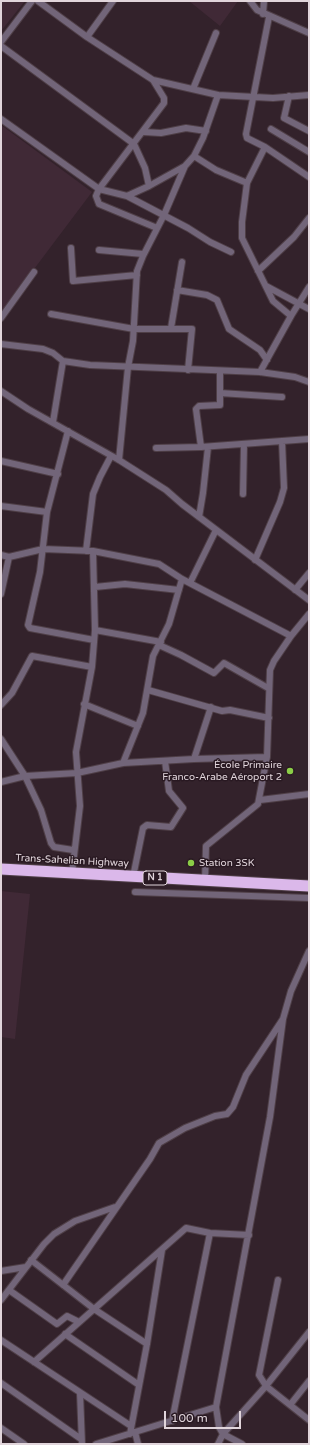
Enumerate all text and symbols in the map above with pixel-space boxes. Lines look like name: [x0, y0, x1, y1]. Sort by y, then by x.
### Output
place label: École Primaire Franco-Arabe Aéroport 2: [162, 759, 282, 782]
marker: École Primaire Franco-Arabe Aéroport 2: [285, 766, 295, 776]
street label: Trans-Sahelian Highway: [15, 852, 129, 870]
place label: Station 3SK: [199, 857, 254, 869]
marker: Station 3SK: [186, 858, 196, 868]
road number: N 1: [143, 871, 167, 885]
scale bar: [166, 1403, 243, 1429]
text: 100 m: [171, 1411, 208, 1425]

